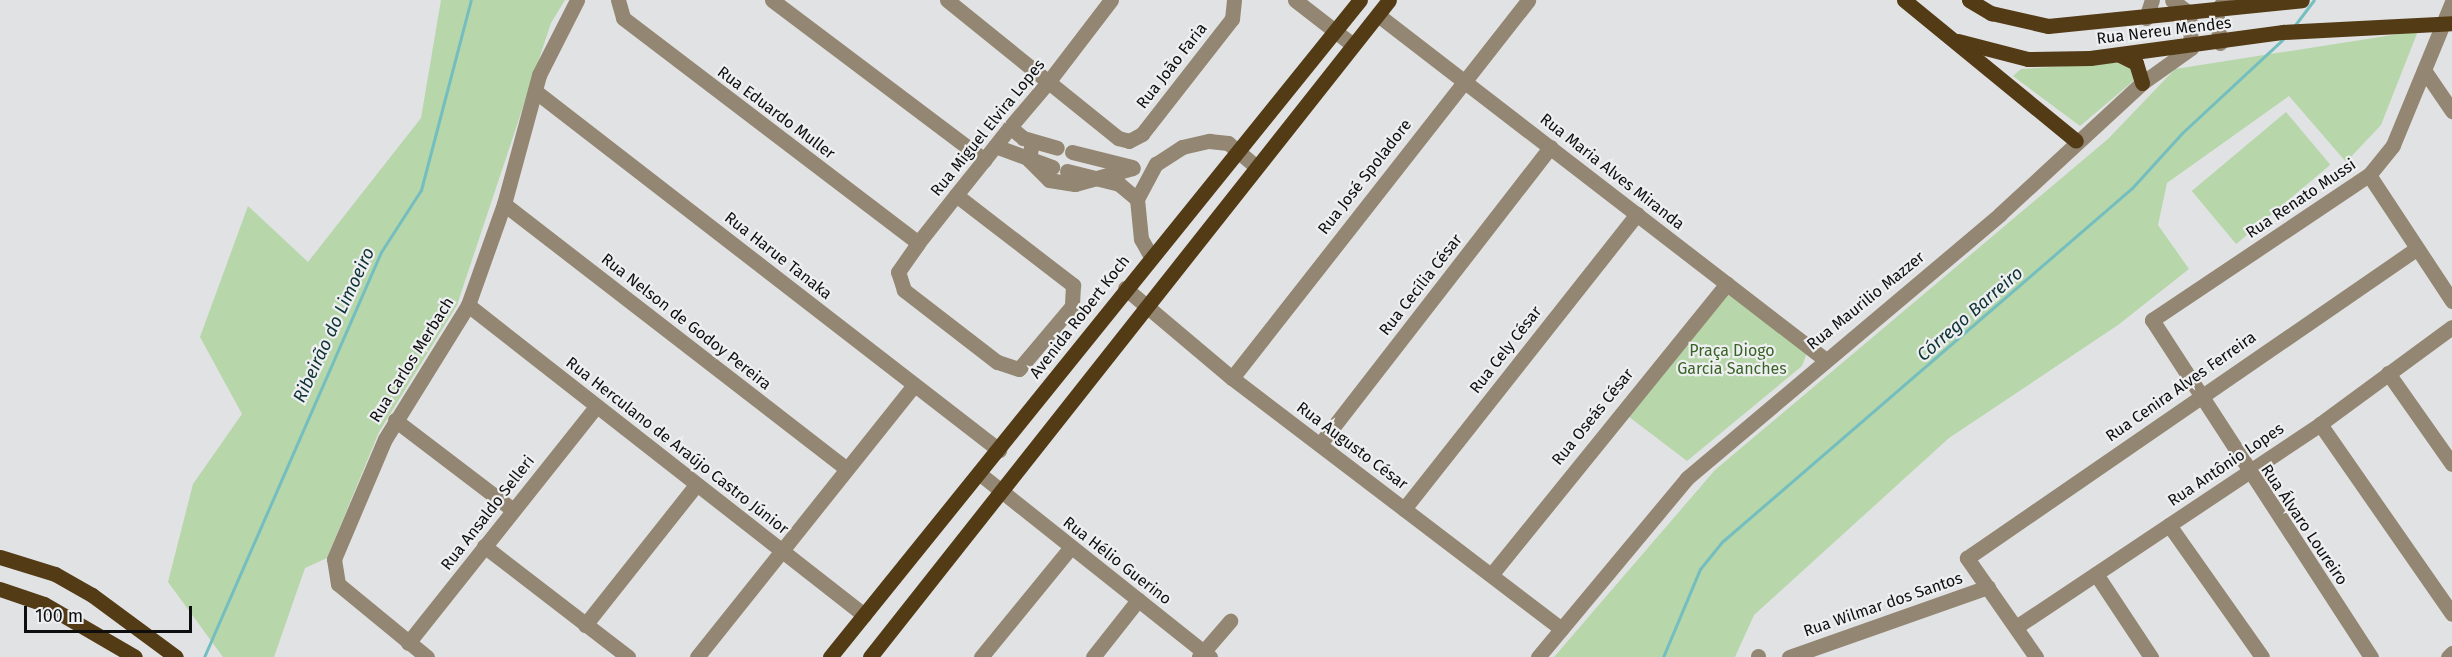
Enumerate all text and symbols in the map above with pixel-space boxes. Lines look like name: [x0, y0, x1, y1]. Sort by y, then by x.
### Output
street label: Rua Nereu Mendes: [2095, 13, 2233, 49]
street label: Rua João Faria: [1133, 19, 1211, 113]
street label: Rua Miguel Elvira Lopes: [927, 56, 1049, 200]
street label: Rua Eduardo Muller: [713, 62, 839, 164]
street label: Rua Maria Alves Miranda: [1536, 110, 1688, 234]
street label: Rua José Spoladore: [1314, 116, 1416, 238]
street label: Rua Renato Mussi: [2242, 155, 2360, 243]
street label: Rua Harue Tanaka: [721, 208, 835, 304]
street label: Rua Cecília César: [1375, 231, 1467, 339]
water label: Ribeirão do Limoeiro: [289, 244, 379, 406]
street label: Rua Maurilio Mazzer: [1803, 248, 1929, 354]
street label: Rua Nelson de Godoy Pereira: [597, 250, 775, 394]
street label: Avenida Robert Koch: [1026, 252, 1134, 382]
water label: Córrego Barreiro: [1913, 262, 2027, 366]
street label: Rua Carlos Merbach: [366, 294, 458, 426]
street label: Rua Cely César: [1466, 303, 1546, 397]
street label: Rua Cenira Alves Ferreira: [2102, 328, 2260, 446]
park label: Praça Diogo Garcia Sanches: [1677, 341, 1787, 379]
street label: Rua Herculano de Araújo Castro Júnior: [562, 353, 792, 539]
street label: Rua Oseás César: [1548, 365, 1638, 469]
street label: Rua Augusto César: [1293, 398, 1411, 494]
street label: Rua Antônio Lopes: [2164, 419, 2288, 511]
street label: Rua Ansaldo Selleri: [437, 452, 539, 574]
street label: Rua Álvaro Loureiro: [2256, 461, 2352, 589]
street label: Rua Hélio Guerino: [1059, 513, 1175, 609]
street label: Rua Wilmar dos Santos: [1801, 569, 1965, 641]
scale bar: [27, 594, 195, 632]
text: 100 m: [35, 605, 83, 627]

